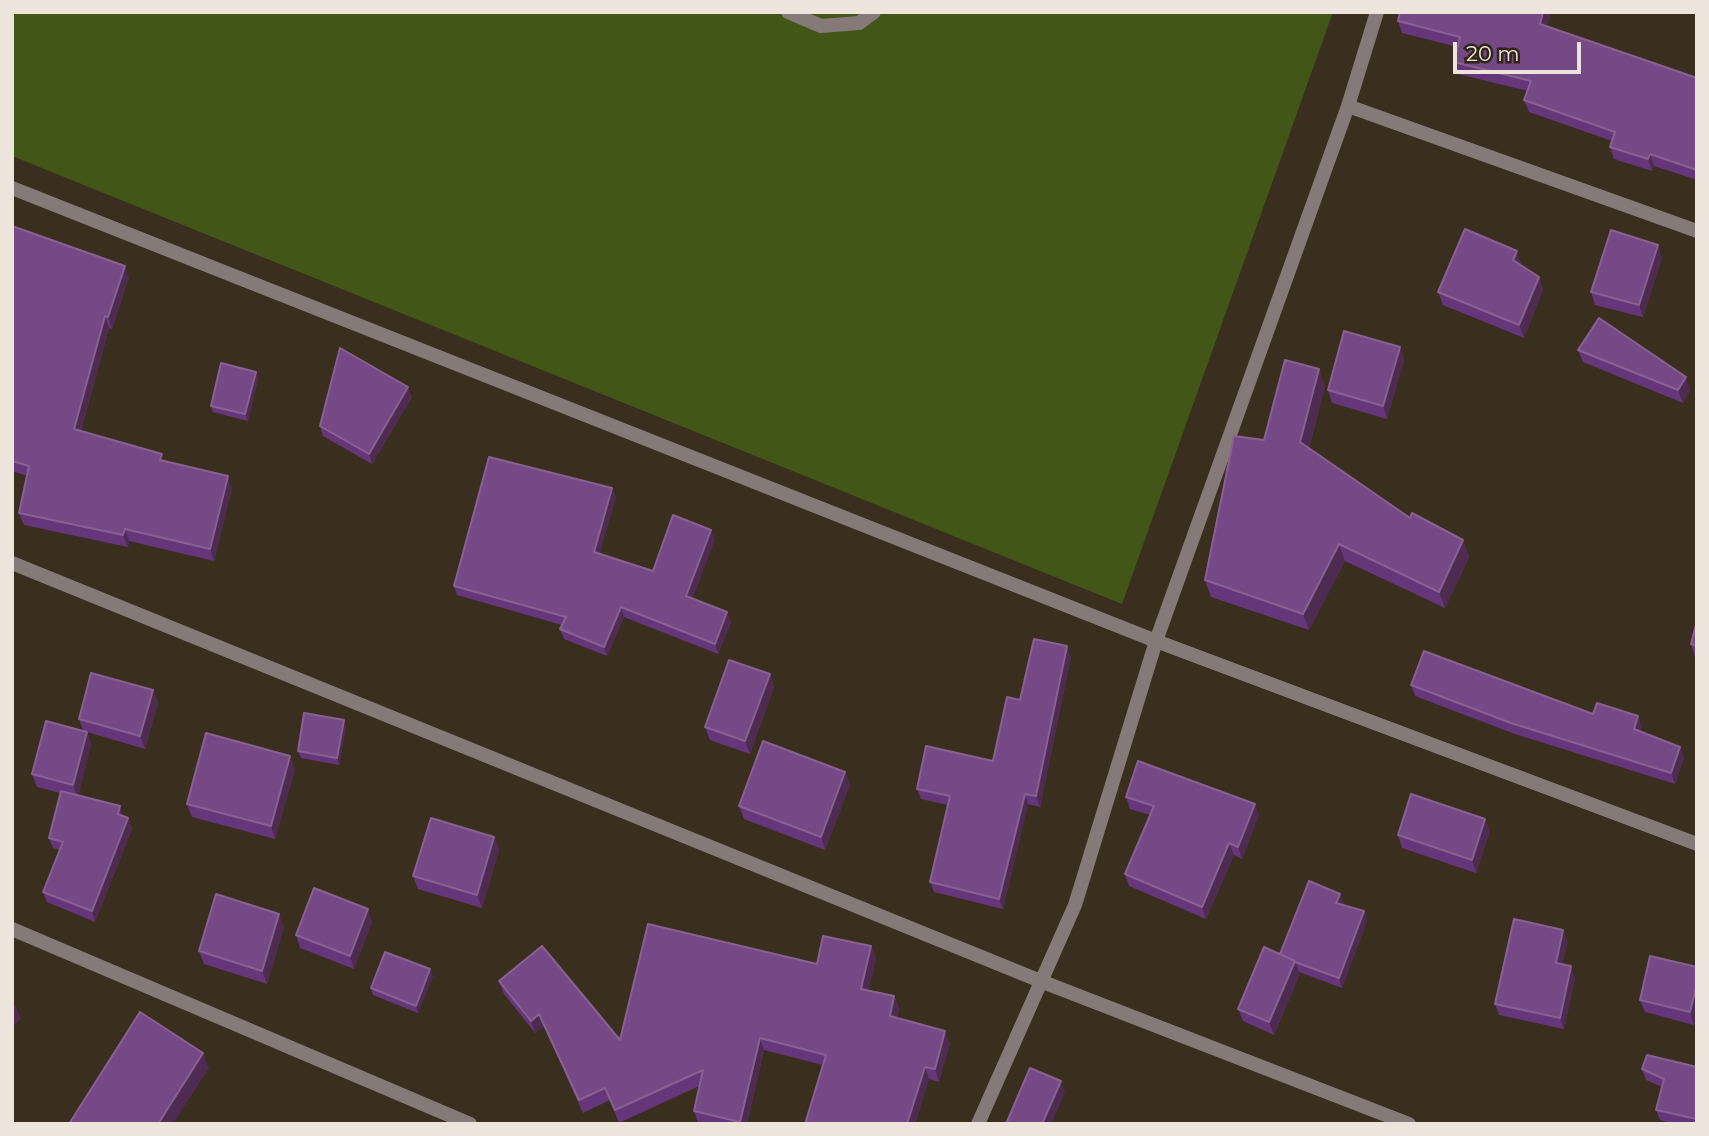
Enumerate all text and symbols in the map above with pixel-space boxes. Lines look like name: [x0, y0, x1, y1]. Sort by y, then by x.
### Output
scale bar: [1457, 28, 1585, 72]
text: 20 m: [1466, 41, 1520, 66]

